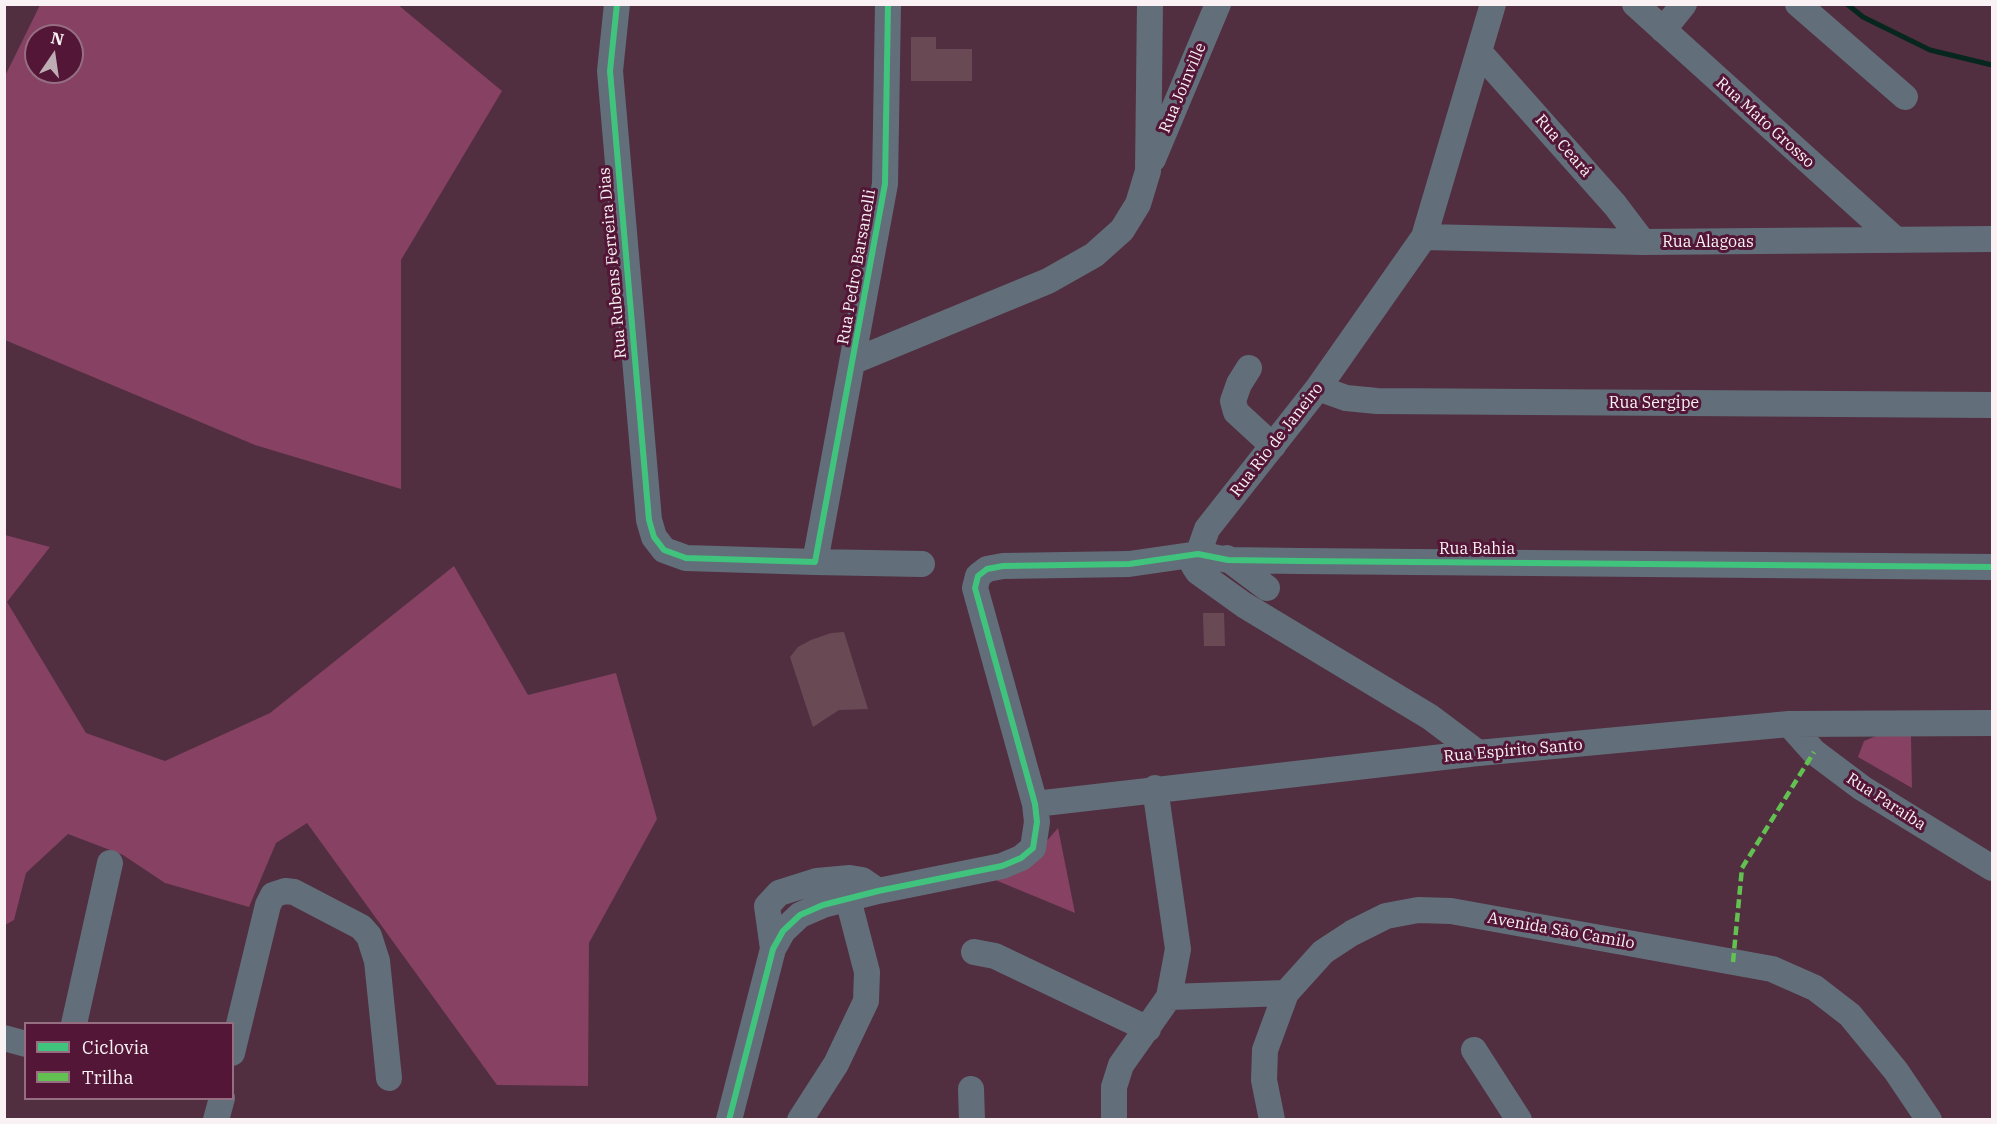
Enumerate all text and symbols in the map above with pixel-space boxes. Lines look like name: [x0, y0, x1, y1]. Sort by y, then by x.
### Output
north arrow: [24, 24, 84, 84]
text: N: [49, 27, 66, 50]
street label: Rua Joinville: [1155, 40, 1211, 136]
street label: Rua Mato Grosso: [1712, 74, 1818, 172]
street label: Rua Ceará: [1531, 111, 1595, 181]
street label: Rua Rubens Ferreira Dias: [595, 167, 631, 359]
street label: Rua Pedro Barsanelli: [834, 188, 880, 346]
street label: Rua Alagoas: [1662, 232, 1754, 252]
street label: Rua Rio de Janeiro: [1226, 379, 1328, 501]
street label: Rua Sergipe: [1609, 393, 1699, 413]
street label: Rua Bahia: [1439, 539, 1515, 559]
street label: Rua Espírito Santo: [1443, 735, 1583, 767]
street label: Rua Paraíba: [1843, 769, 1929, 835]
street label: Avenida São Camilo: [1486, 909, 1636, 953]
legend: [24, 1022, 234, 1100]
text: Ciclovia: [82, 1036, 149, 1059]
text: Trilha: [82, 1066, 134, 1089]

